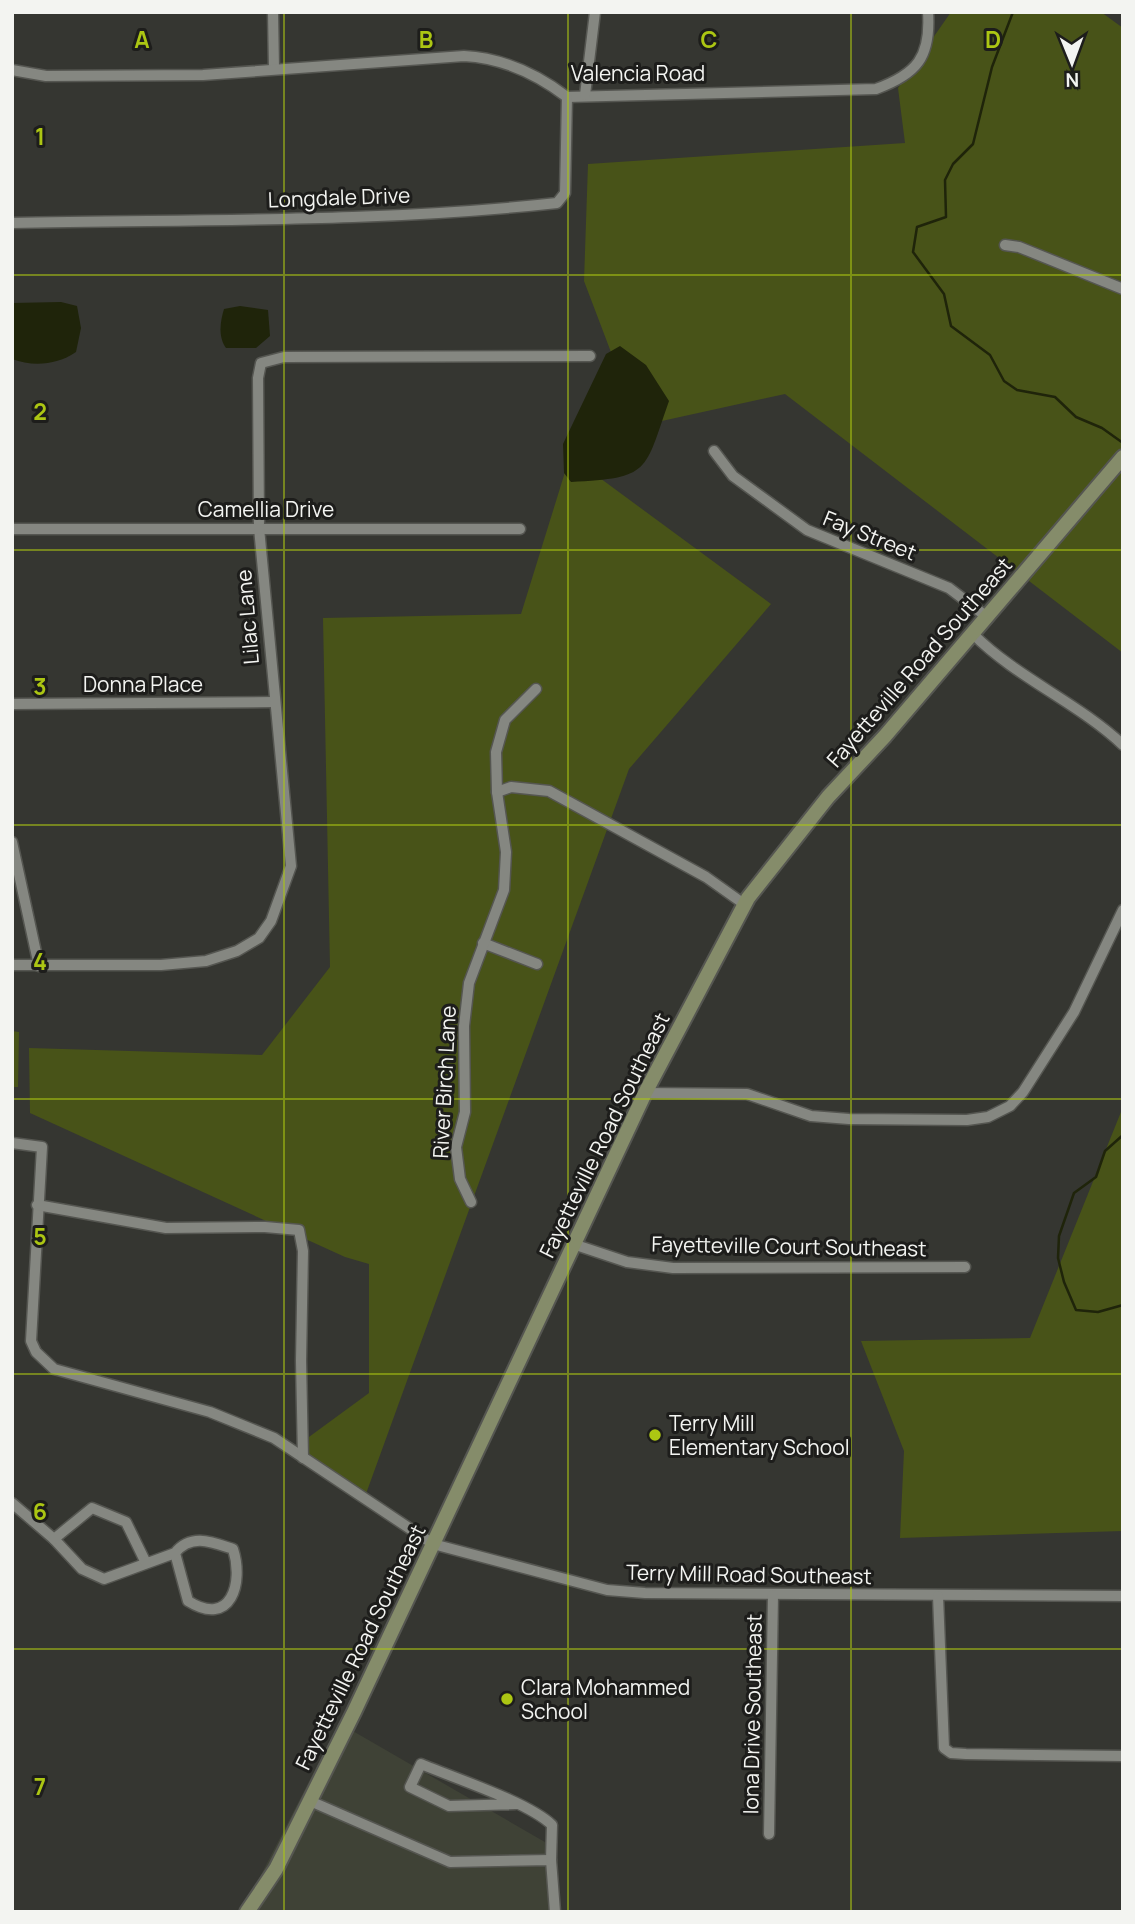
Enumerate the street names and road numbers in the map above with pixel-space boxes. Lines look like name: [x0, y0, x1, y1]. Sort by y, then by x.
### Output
street label: Valencia Road: [571, 59, 705, 87]
street label: Longdale Drive: [267, 181, 411, 213]
street label: Camellia Drive: [198, 495, 334, 523]
street label: Fay Street: [819, 504, 921, 566]
street label: Fayetteville Road Southeast: [820, 551, 1018, 773]
street label: Lilac Lane: [229, 568, 265, 666]
street label: Donna Place: [83, 670, 203, 698]
street label: River Birch Lane: [426, 1005, 462, 1159]
street label: Fayetteville Road Southeast: [532, 1008, 676, 1262]
street label: Fayetteville Court Southeast: [651, 1230, 927, 1262]
street label: Fayetteville Road Southeast: [288, 1520, 432, 1774]
street label: Terry Mill Road Southeast: [626, 1558, 872, 1590]
street label: Iona Drive Southeast: [736, 1613, 768, 1815]

